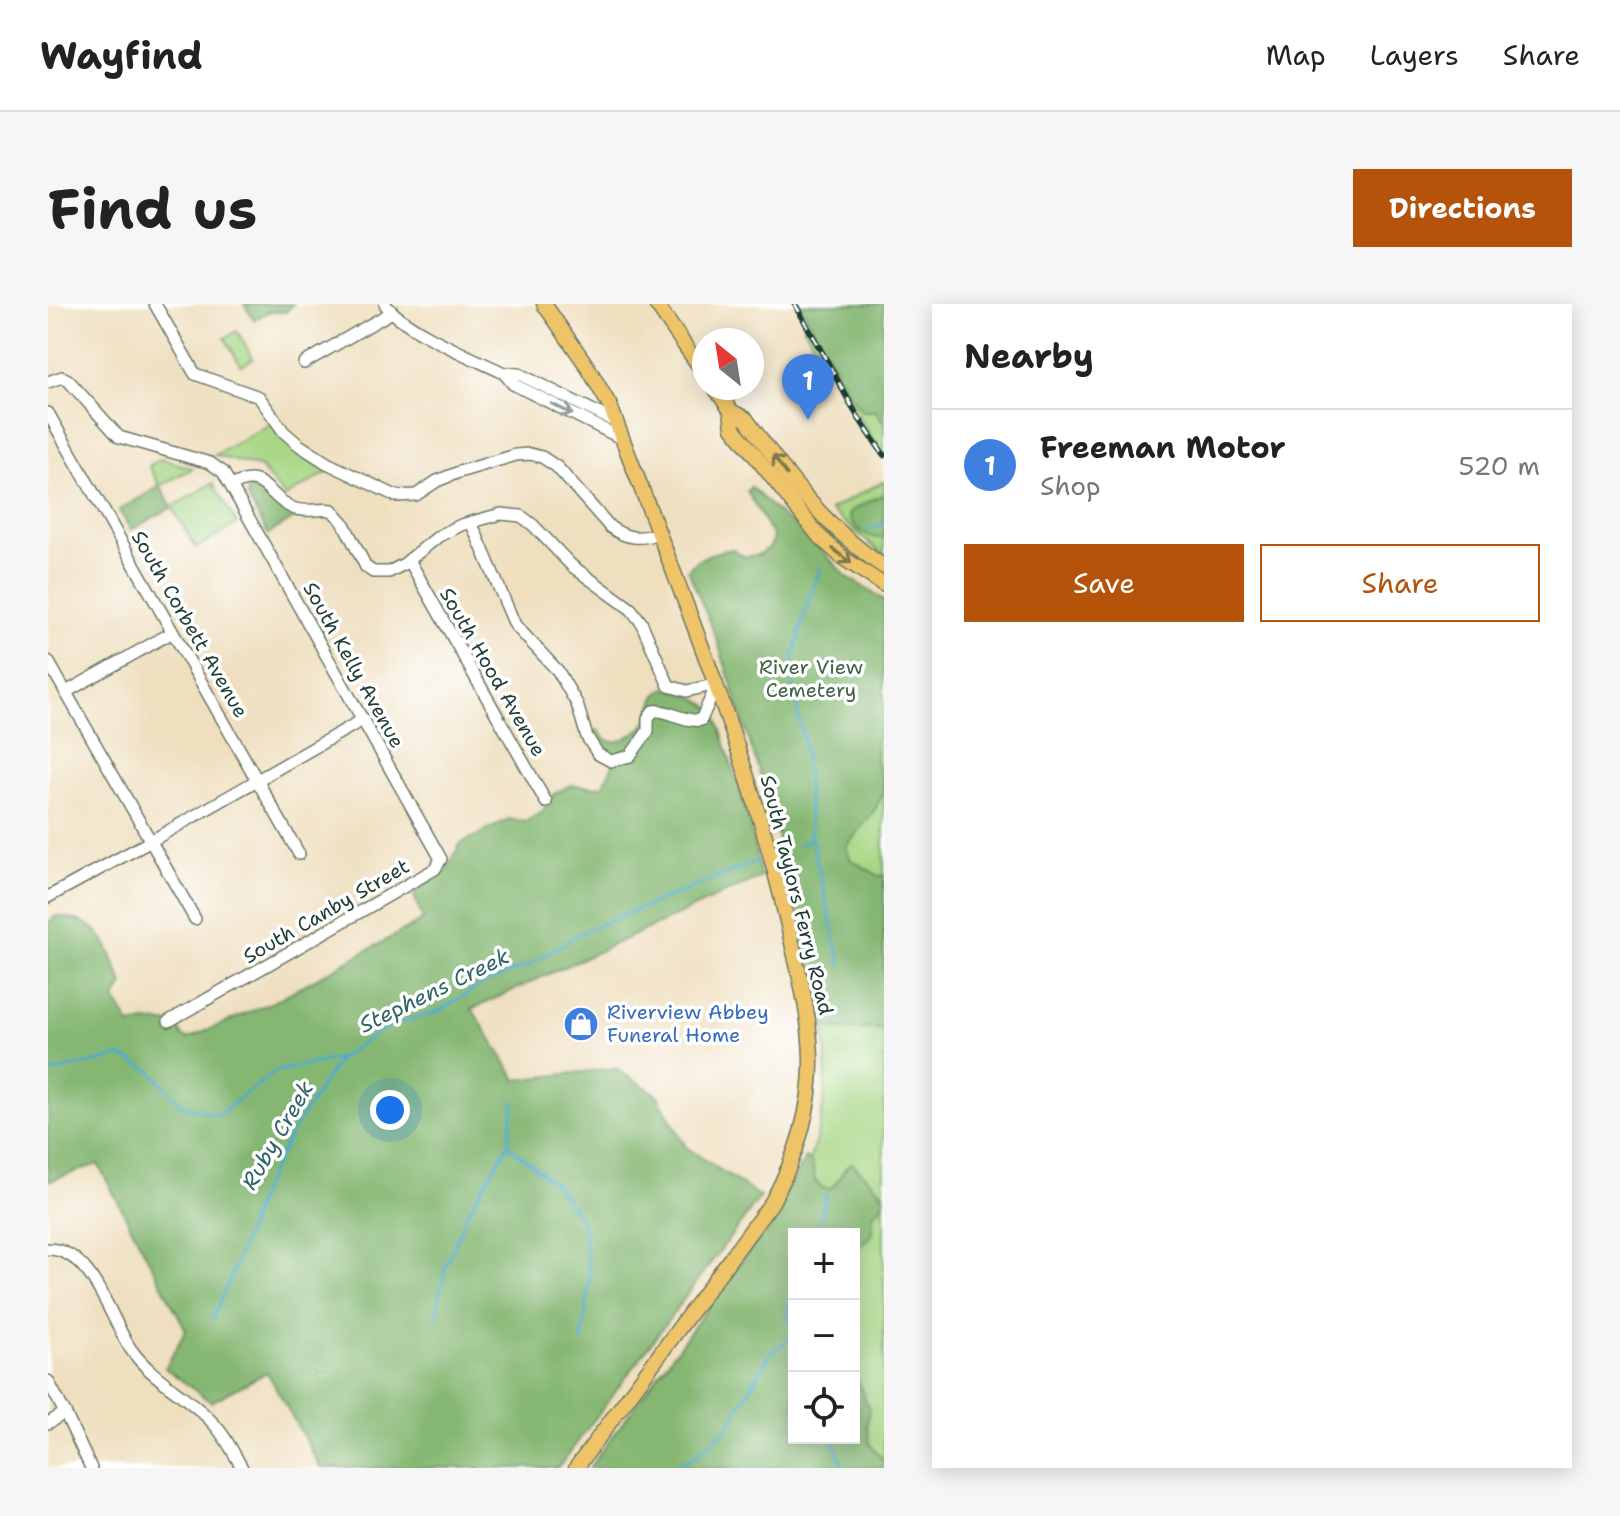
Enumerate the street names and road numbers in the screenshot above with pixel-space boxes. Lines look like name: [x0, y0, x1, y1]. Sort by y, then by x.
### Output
street label: South Corbett Avenue: [126, 526, 254, 722]
street label: South Kelly Avenue: [298, 577, 410, 753]
street label: South Hood Avenue: [434, 583, 552, 761]
street label: South Taylors Ferry Road: [755, 772, 839, 1018]
street label: South Canby Street: [238, 853, 414, 969]

